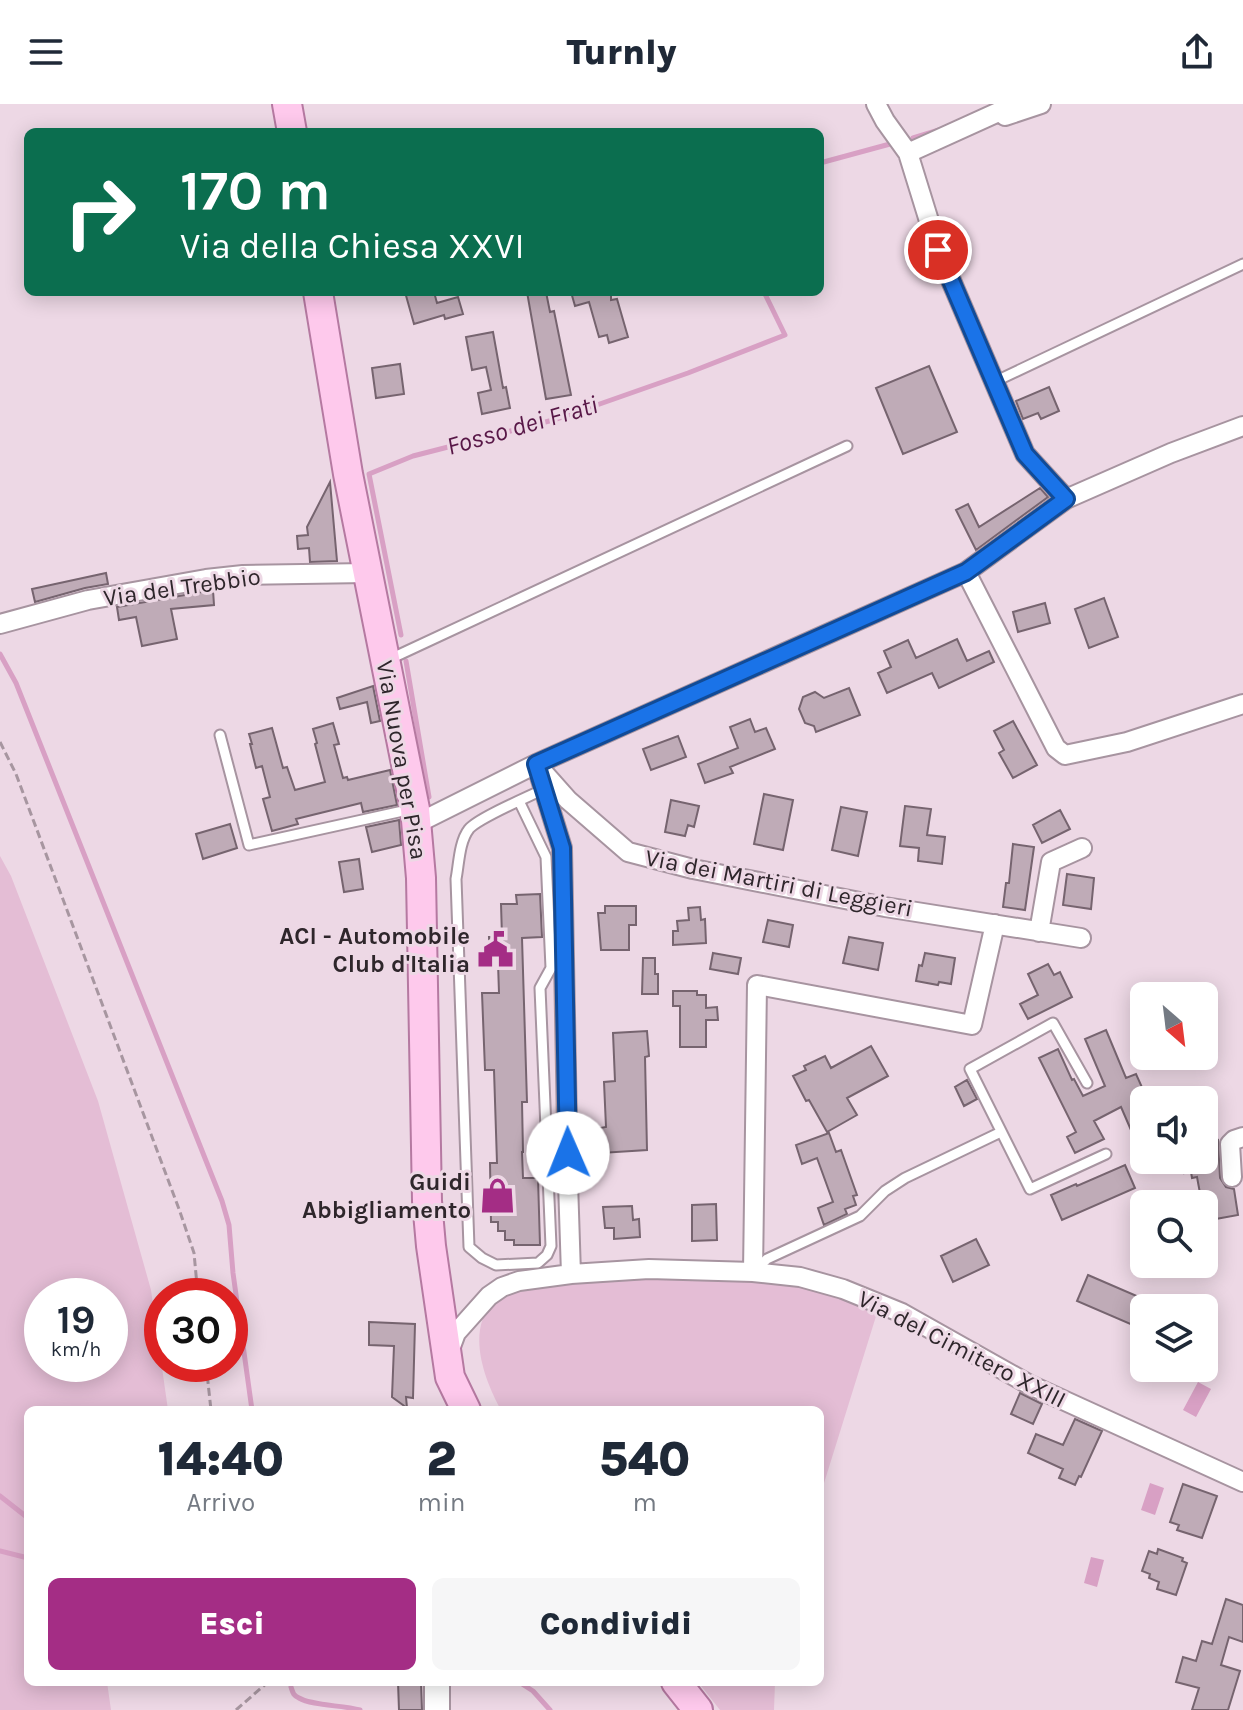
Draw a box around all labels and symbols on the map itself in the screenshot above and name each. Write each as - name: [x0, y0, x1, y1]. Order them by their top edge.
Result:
- pin: [904, 216, 972, 284]
- water label: Fosso dei Frati: [443, 389, 601, 462]
- street label: Via del Trebbio: [102, 562, 262, 612]
- street label: Via Nuova per Pisa: [371, 658, 433, 862]
- street label: Via dei Martiri di Leggieri: [643, 843, 915, 923]
- place label: ACI - Automobile Club d'Italia: [279, 922, 470, 978]
- public building icon: ACI - Automobile Club d'Italia: [477, 931, 515, 969]
- north arrow: [1130, 982, 1218, 1070]
- position arrow: [526, 1111, 610, 1195]
- place label: Guidi Abbigliamento: [302, 1168, 471, 1224]
- shop icon: Guidi Abbigliamento: [478, 1177, 516, 1215]
- speed limit sign: 30: [144, 1278, 248, 1382]
- street label: Via del Cimitero XXIII: [853, 1284, 1071, 1414]

